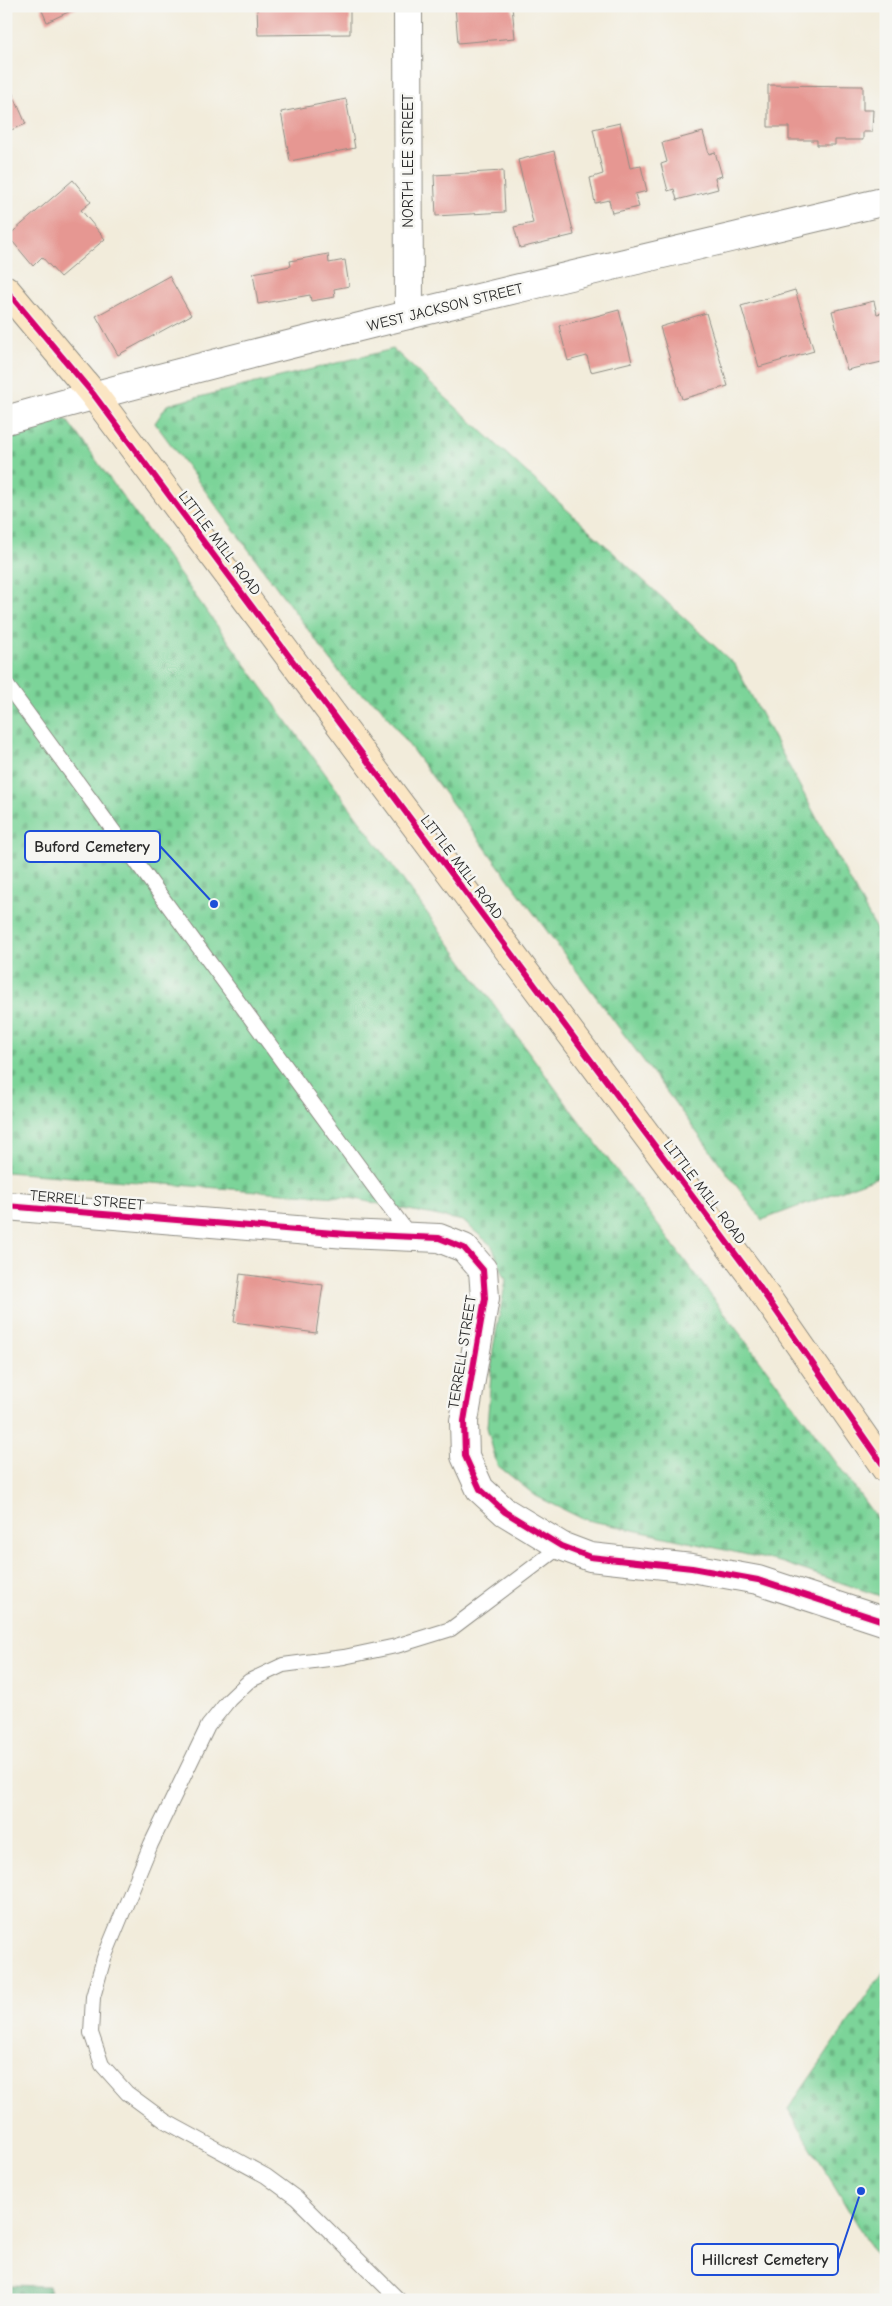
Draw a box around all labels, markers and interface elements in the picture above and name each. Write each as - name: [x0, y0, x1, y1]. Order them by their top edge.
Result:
- street label: NORTH LEE STREET: [399, 94, 417, 228]
- street label: WEST JACKSON STREET: [365, 279, 525, 335]
- street label: LITTLE MILL ROAD: [175, 487, 265, 599]
- street label: LITTLE MILL ROAD: [417, 811, 507, 923]
- callout: Buford Cemetery: [25, 831, 160, 862]
- text: Buford Cemetery: [34, 838, 151, 856]
- street label: LITTLE MILL ROAD: [660, 1136, 750, 1248]
- street label: TERRELL STREET: [29, 1186, 145, 1214]
- street label: TERRELL STREET: [444, 1294, 480, 1410]
- callout: Hillcrest Cemetery: [692, 2244, 838, 2275]
- text: Hillcrest Cemetery: [702, 2251, 829, 2269]

